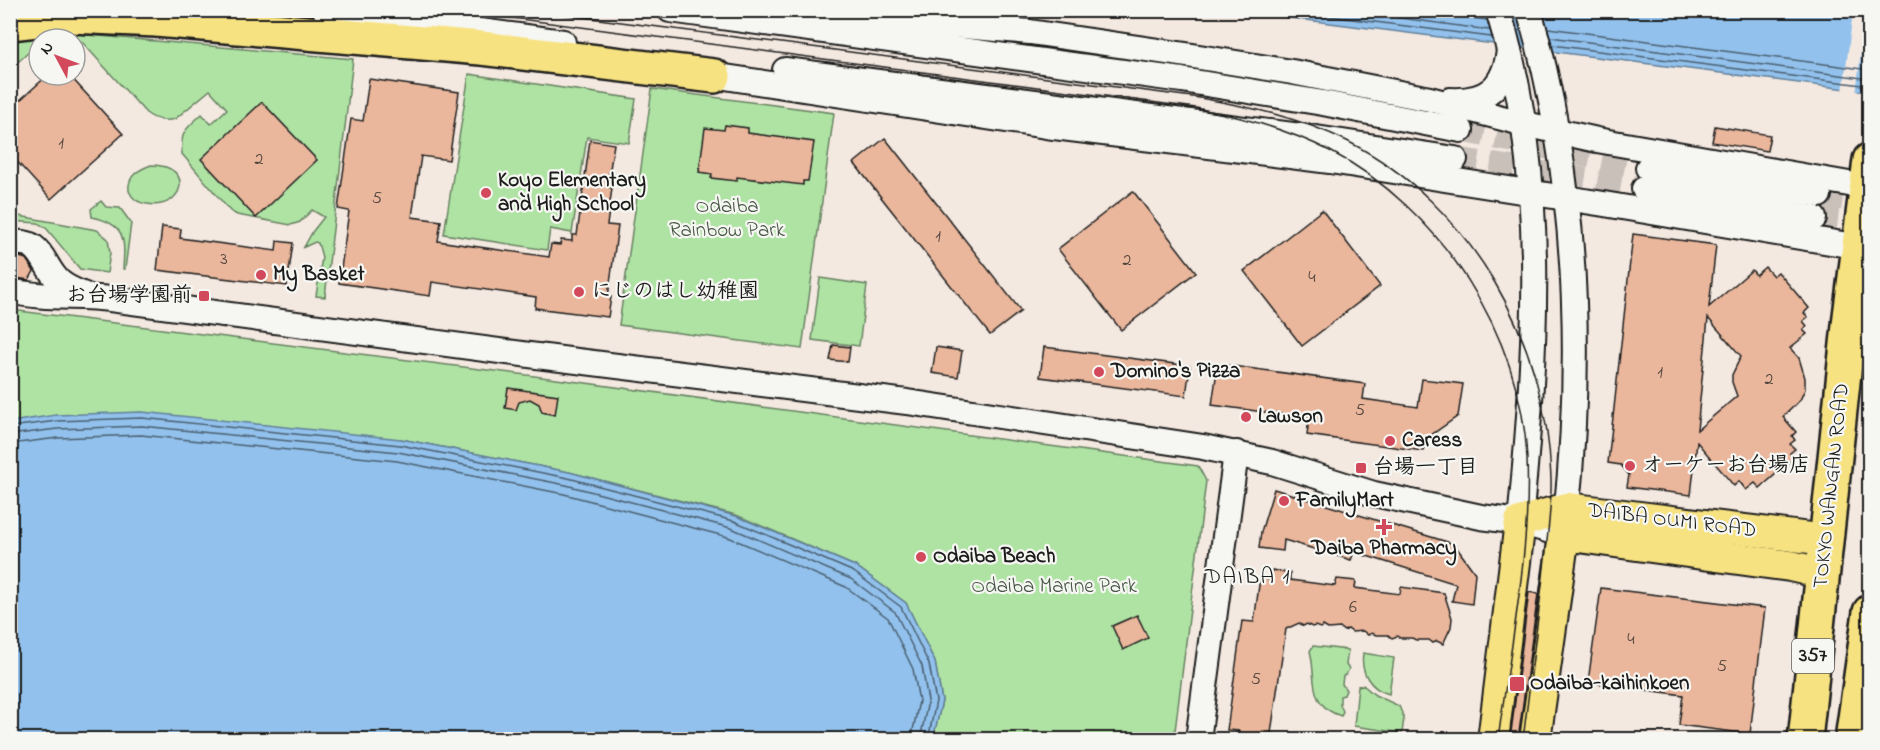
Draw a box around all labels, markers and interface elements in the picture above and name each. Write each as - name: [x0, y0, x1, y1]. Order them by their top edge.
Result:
- north arrow: [27, 27, 87, 87]
- text: N: [35, 36, 60, 60]
- house number: 1: [58, 131, 64, 157]
- house number: 2: [255, 147, 264, 173]
- place label: Koyo Elementary and High School: [498, 166, 646, 222]
- house number: 5: [372, 186, 382, 212]
- marker: Koyo Elementary and High School: [479, 186, 493, 200]
- park label: Odaiba Rainbow Park: [669, 192, 786, 246]
- house number: 1: [935, 224, 941, 250]
- house number: 3: [220, 247, 228, 273]
- house number: 2: [1123, 248, 1132, 274]
- place label: My Basket: [273, 260, 365, 292]
- house number: 4: [1308, 265, 1316, 291]
- marker: My Basket: [254, 268, 268, 282]
- place label: にじのはし幼稚園: [591, 277, 759, 307]
- place label: お台場学園前: [66, 281, 192, 311]
- marker: にじのはし幼稚園: [572, 285, 586, 299]
- marker: お台場学園前: [197, 289, 211, 303]
- place label: Domino's Pizza: [1110, 357, 1240, 387]
- house number: 1: [1657, 360, 1663, 386]
- marker: Domino's Pizza: [1092, 365, 1106, 379]
- house number: 2: [1765, 367, 1774, 393]
- street label: TOKYO WANGAN ROAD: [1806, 382, 1858, 590]
- house number: 5: [1355, 398, 1365, 424]
- place label: Lawson: [1258, 402, 1323, 432]
- marker: Lawson: [1239, 410, 1253, 424]
- place label: Caress: [1402, 426, 1462, 456]
- marker: Caress: [1383, 434, 1397, 448]
- place label: オーケーお台場店: [1642, 451, 1810, 481]
- place label: 台場一丁目: [1373, 453, 1478, 483]
- marker: オーケーお台場店: [1623, 459, 1637, 473]
- marker: 台場一丁目: [1354, 461, 1368, 475]
- place label: FamilyMart: [1295, 486, 1395, 518]
- marker: FamilyMart: [1277, 494, 1291, 508]
- street label: DAIBA OUMI ROAD: [1585, 496, 1758, 546]
- marker: Daiba Pharmacy: [1377, 520, 1391, 534]
- place label: Daiba Pharmacy: [1310, 534, 1457, 566]
- place label: Odaiba Beach: [933, 542, 1056, 572]
- marker: Odaiba Beach: [914, 550, 928, 564]
- district label: DAIBA 1: [1204, 562, 1291, 594]
- park label: Odaiba Marine Park: [971, 572, 1138, 602]
- house number: 6: [1349, 595, 1357, 621]
- house number: 4: [1627, 627, 1635, 653]
- road number: 357: [1792, 639, 1834, 673]
- house number: 5: [1717, 654, 1727, 680]
- house number: 5: [1251, 667, 1261, 693]
- place label: Odaiba-kaihinkoen: [1530, 669, 1689, 699]
- marker: Odaiba-kaihinkoen: [1508, 675, 1526, 693]

